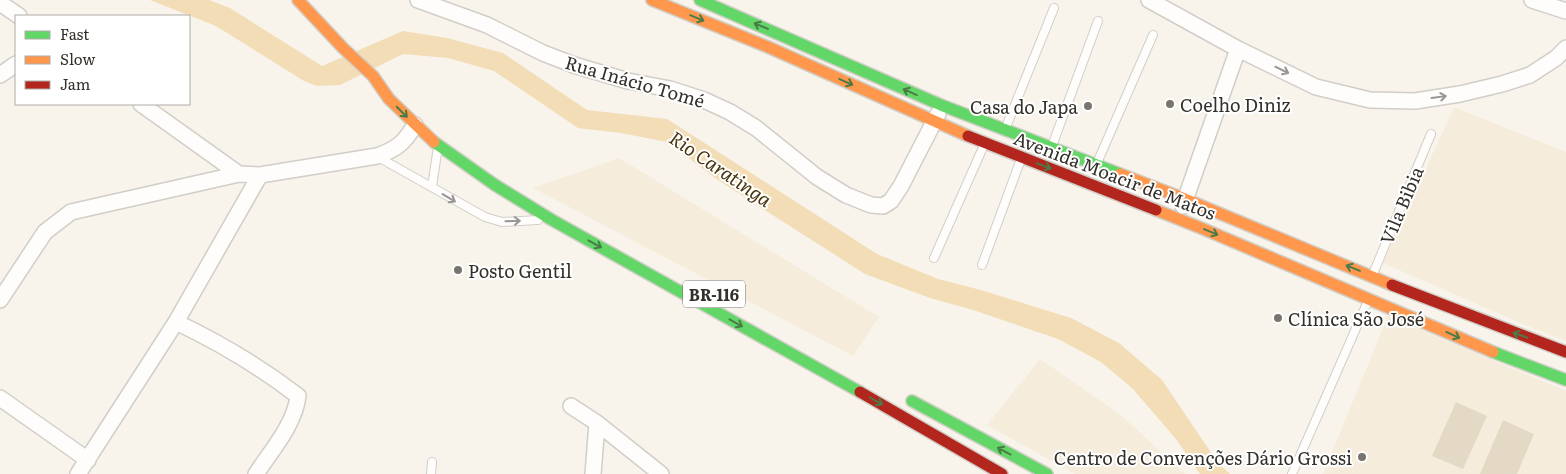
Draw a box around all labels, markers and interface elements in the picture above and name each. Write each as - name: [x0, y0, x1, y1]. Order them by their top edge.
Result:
- one-way arrow: [689, 14, 704, 23]
- legend: [15, 15, 190, 105]
- one-way arrow: [754, 20, 769, 30]
- text: Fast: [60, 22, 89, 45]
- text: Slow: [60, 47, 95, 70]
- street label: Rua Inácio Tomé: [562, 48, 708, 114]
- one-way arrow: [1274, 66, 1289, 76]
- text: Jam: [60, 72, 91, 95]
- one-way arrow: [838, 78, 853, 88]
- one-way arrow: [903, 86, 918, 96]
- place label: Coelho Diniz: [1180, 91, 1291, 118]
- one-way arrow: [1430, 92, 1446, 102]
- place label: Casa do Japa: [970, 93, 1078, 120]
- marker: Coelho Diniz: [1164, 98, 1176, 110]
- marker: Casa do Japa: [1082, 100, 1094, 112]
- one-way arrow: [396, 106, 408, 118]
- water label: Rio Caratinga: [664, 123, 778, 213]
- street label: Avenida Moacir de Matos: [1010, 124, 1220, 226]
- street label: Vila Bibia: [1372, 161, 1430, 248]
- one-way arrow: [1036, 162, 1051, 171]
- one-way arrow: [442, 193, 456, 203]
- one-way arrow: [505, 217, 521, 226]
- one-way arrow: [1203, 228, 1219, 237]
- one-way arrow: [587, 239, 601, 249]
- place label: Posto Gentil: [468, 257, 572, 284]
- one-way arrow: [1346, 263, 1361, 272]
- marker: Posto Gentil: [452, 264, 464, 276]
- road number: BR-116: [683, 280, 745, 308]
- place label: Clínica São José: [1288, 305, 1424, 332]
- marker: Clínica São José: [1272, 312, 1284, 324]
- one-way arrow: [729, 318, 744, 328]
- one-way arrow: [1513, 330, 1528, 339]
- one-way arrow: [1445, 331, 1460, 341]
- one-way arrow: [868, 396, 883, 406]
- place label: Centro de Convenções Dário Grossi: [1054, 444, 1352, 471]
- one-way arrow: [997, 446, 1012, 456]
- marker: Centro de Convenções Dário Grossi: [1356, 451, 1368, 463]

